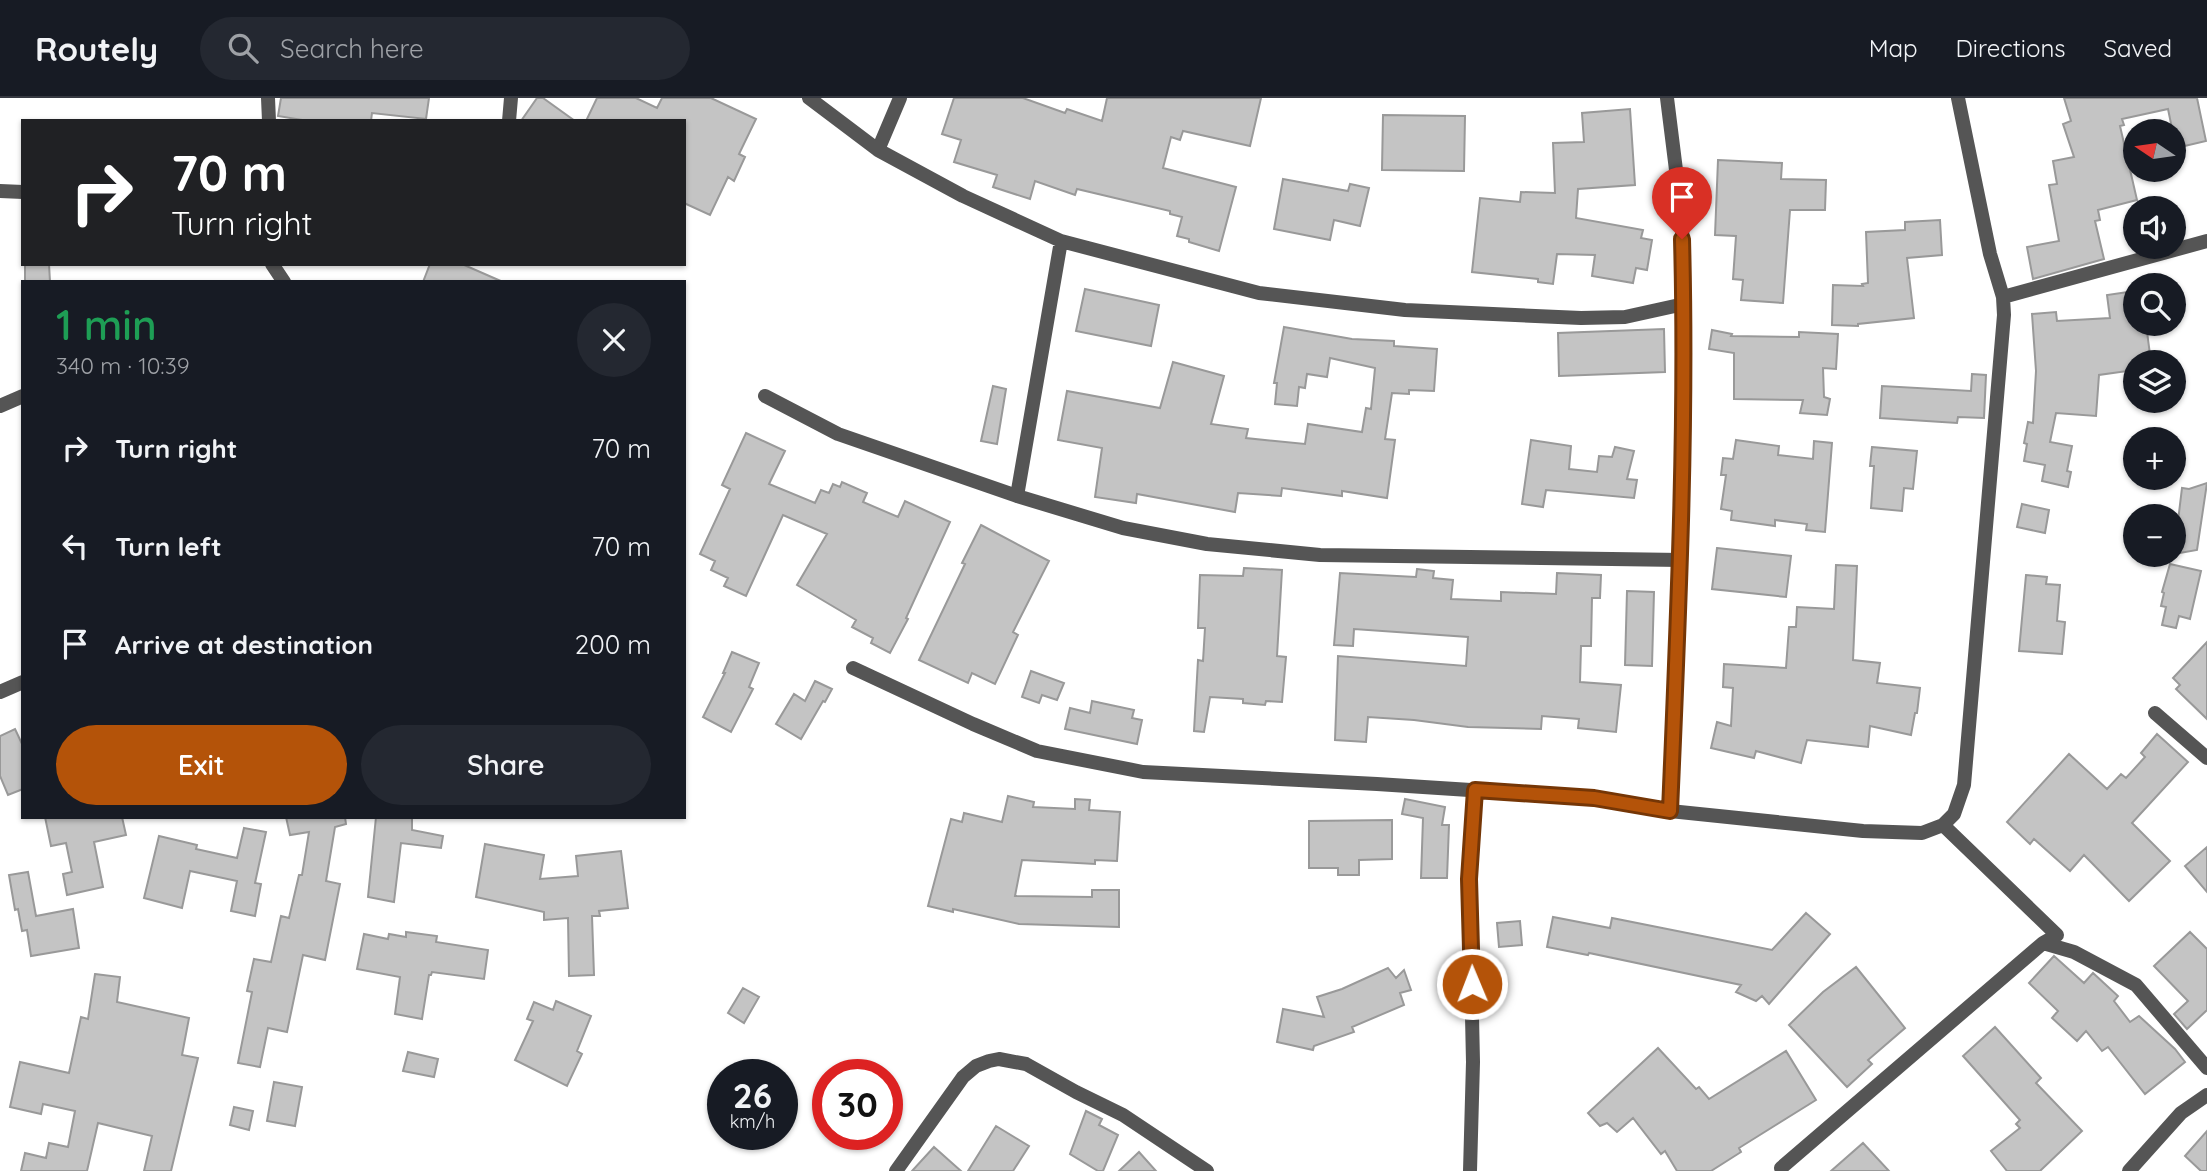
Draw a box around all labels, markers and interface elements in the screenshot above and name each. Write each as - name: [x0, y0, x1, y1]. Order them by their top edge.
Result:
- search box: [200, 17, 690, 80]
- text: Routely: [35, 28, 158, 69]
- icon: search: [224, 29, 262, 67]
- text: Search here: [280, 32, 424, 65]
- text: Map: [1869, 33, 1918, 63]
- text: Directions: [1956, 33, 2066, 63]
- text: Saved: [2104, 33, 2172, 63]
- north arrow: [2123, 119, 2186, 182]
- map controls: [2123, 119, 2186, 567]
- text: 70 m: [171, 142, 287, 203]
- icon: right: [56, 147, 147, 238]
- pin: [1652, 167, 1712, 239]
- icon: arrive: [1663, 178, 1701, 216]
- button: sound: [2123, 196, 2186, 259]
- text: Turn right: [171, 203, 312, 243]
- button: search: [2123, 273, 2186, 336]
- text: 1 min: [56, 298, 157, 351]
- button: close: [577, 303, 651, 377]
- button: layers: [2123, 350, 2186, 413]
- text: 340 m · 10:39: [56, 351, 190, 380]
- button: +: [2123, 427, 2186, 490]
- icon: right: [56, 429, 94, 467]
- text: Turn right: [115, 432, 237, 465]
- text: 70 m: [591, 432, 651, 465]
- button: −: [2123, 504, 2186, 567]
- icon: left: [56, 527, 94, 565]
- text: Turn left: [115, 530, 222, 563]
- text: 70 m: [591, 530, 651, 563]
- icon: arrive: [56, 625, 94, 663]
- text: Arrive at destination: [115, 628, 373, 661]
- text: 200 m: [575, 628, 651, 661]
- button: Exit: [56, 725, 347, 805]
- button: Share: [361, 725, 651, 805]
- position arrow: [1435, 947, 1509, 1021]
- speed limit sign: 30: [812, 1059, 903, 1150]
- text: 26: [733, 1073, 772, 1117]
- text: km/h: [730, 1110, 775, 1133]

